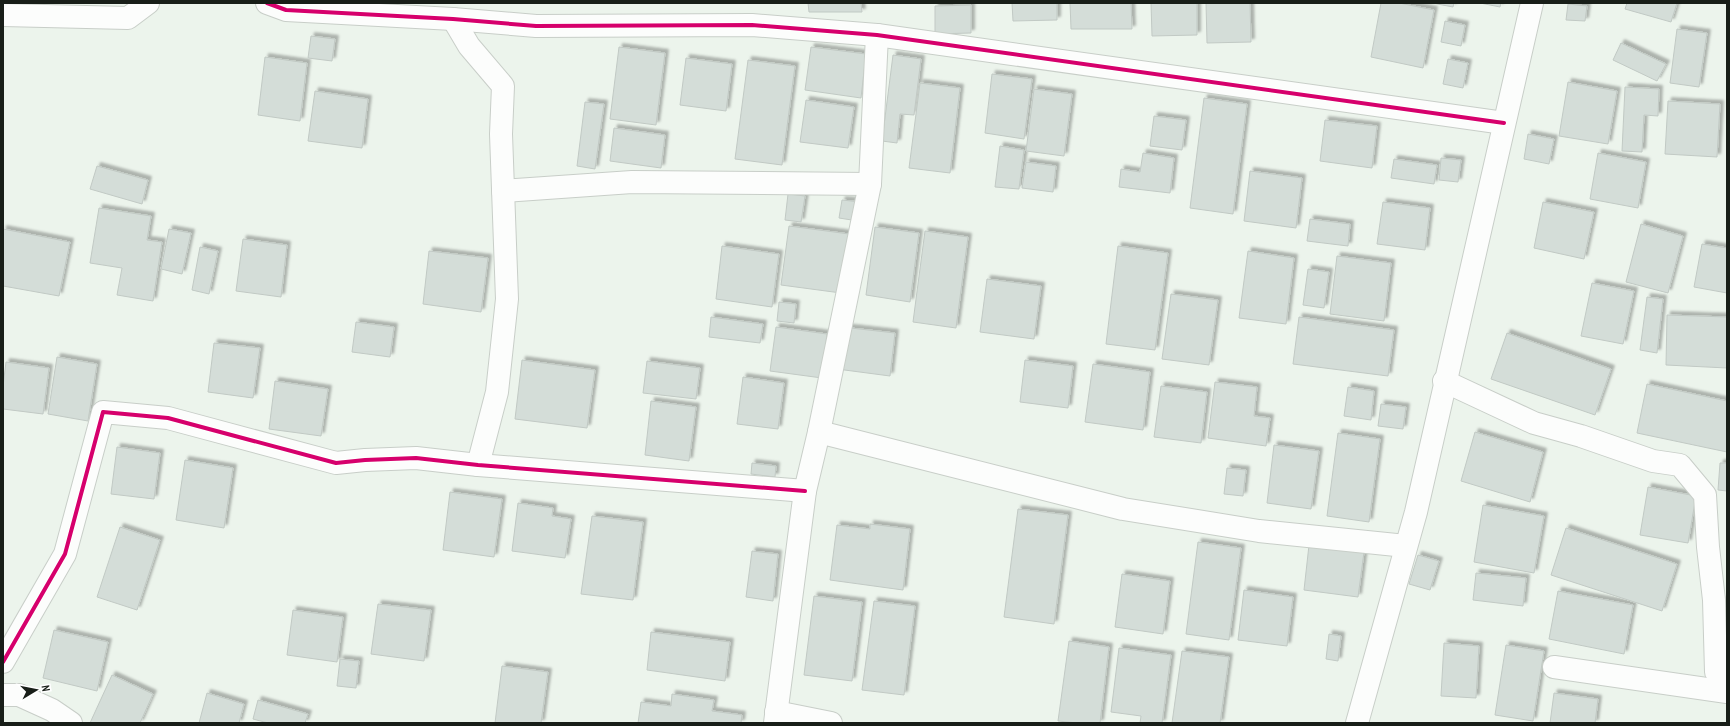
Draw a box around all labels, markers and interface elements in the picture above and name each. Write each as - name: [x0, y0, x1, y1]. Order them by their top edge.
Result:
- north arrow: [16, 670, 56, 710]
- text: N: [38, 684, 53, 692]

